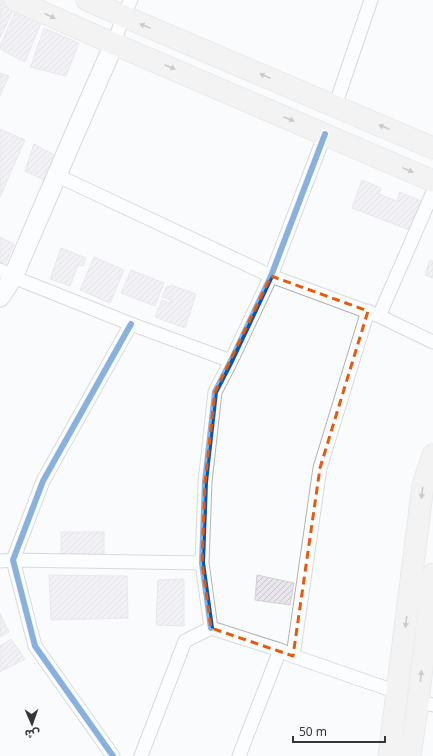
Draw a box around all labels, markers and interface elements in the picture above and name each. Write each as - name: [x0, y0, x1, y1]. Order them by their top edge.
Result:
- one-way arrow: [45, 13, 56, 19]
- one-way arrow: [139, 23, 150, 29]
- one-way arrow: [164, 65, 176, 71]
- one-way arrow: [258, 73, 270, 79]
- one-way arrow: [283, 116, 295, 122]
- one-way arrow: [379, 124, 390, 130]
- one-way arrow: [403, 168, 415, 174]
- one-way arrow: [419, 487, 425, 499]
- one-way arrow: [403, 616, 409, 628]
- one-way arrow: [418, 670, 424, 682]
- north arrow: [12, 704, 52, 744]
- scale bar: [293, 718, 385, 744]
- text: 50 m: [299, 720, 327, 745]
- text: ش: [24, 722, 40, 745]

